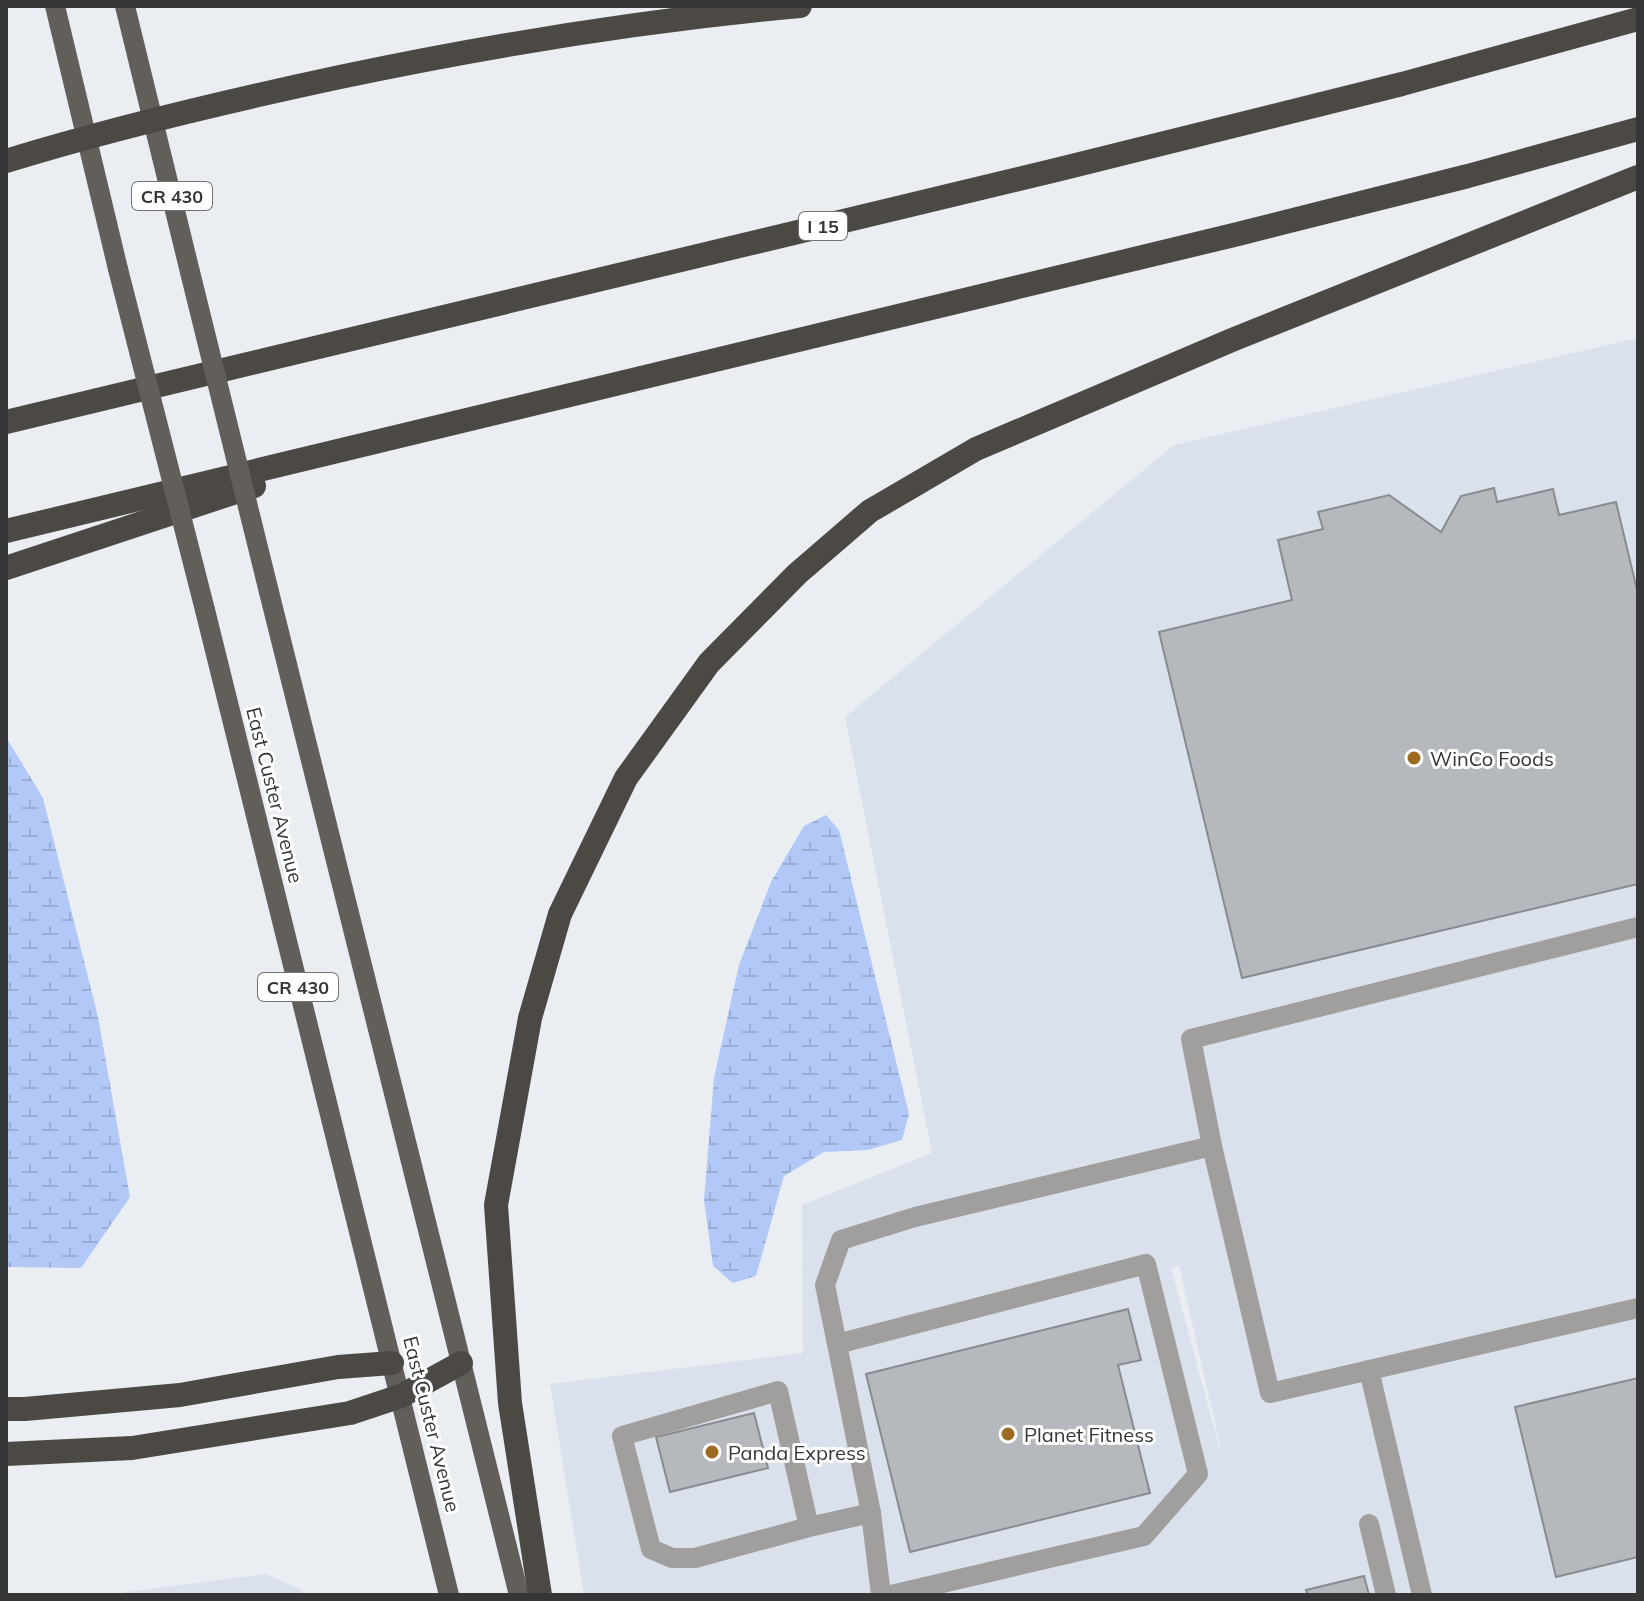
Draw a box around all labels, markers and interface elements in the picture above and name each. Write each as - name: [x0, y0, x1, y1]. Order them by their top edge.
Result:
- road number: CR 430: [132, 182, 212, 210]
- road number: I 15: [799, 212, 847, 240]
- street label: East Custer Avenue: [241, 704, 309, 886]
- place label: WinCo Foods: [1430, 746, 1554, 771]
- marker: WinCo Foods: [1405, 749, 1423, 767]
- road number: CR 430: [258, 973, 338, 1001]
- street label: East Custer Avenue: [398, 1333, 466, 1515]
- place label: Planet Fitness: [1024, 1422, 1154, 1447]
- marker: Planet Fitness: [999, 1425, 1017, 1443]
- place label: Panda Express: [728, 1440, 866, 1465]
- marker: Panda Express: [703, 1443, 721, 1461]

